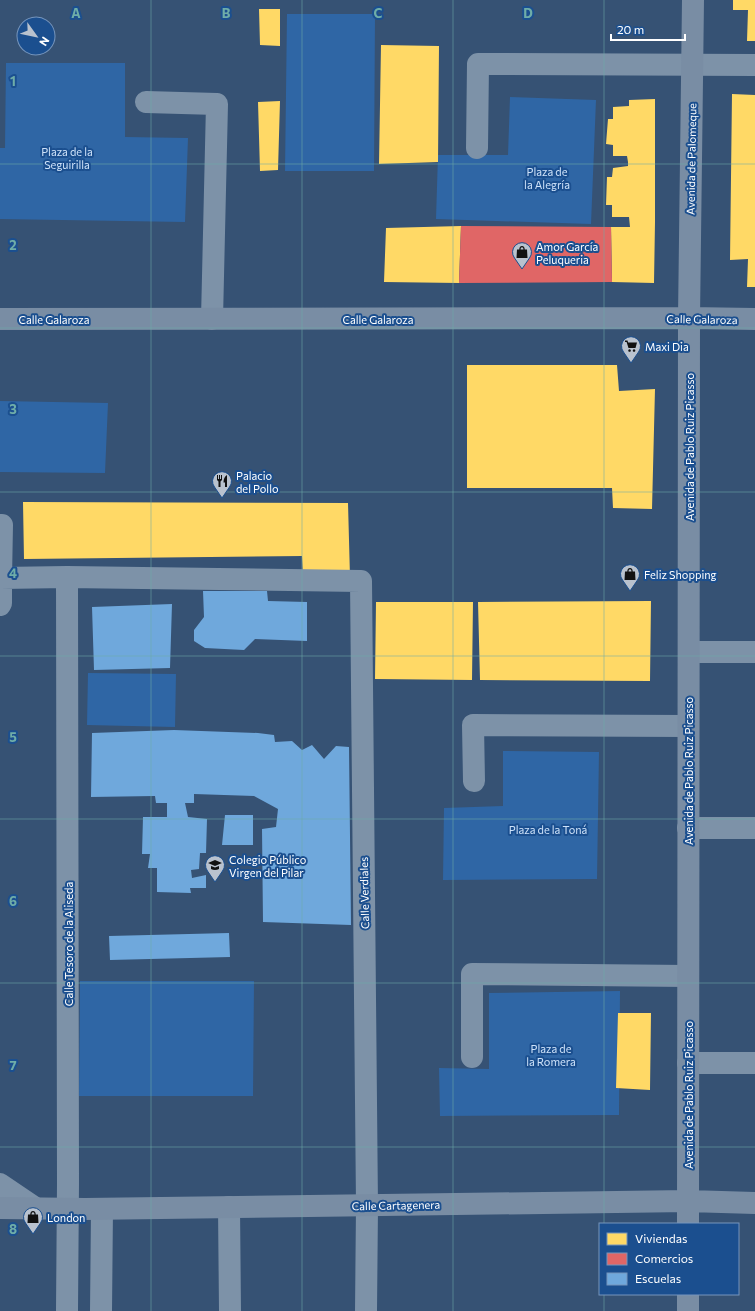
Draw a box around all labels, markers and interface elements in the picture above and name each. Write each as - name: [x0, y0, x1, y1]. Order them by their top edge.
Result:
- text: A: [71, 5, 81, 21]
- text: B: [222, 5, 231, 21]
- text: C: [374, 5, 383, 21]
- text: D: [523, 5, 533, 21]
- north arrow: [16, 16, 56, 56]
- scale bar: [611, 16, 685, 42]
- text: 20 m: [617, 22, 644, 36]
- text: N: [37, 35, 53, 49]
- text: 1: [10, 73, 16, 89]
- street label: Avenida de Palomeque: [684, 103, 698, 215]
- park label: Plaza de la Seguirilla: [41, 145, 93, 171]
- park label: Plaza de la Alegría: [524, 165, 570, 191]
- text: 2: [9, 237, 17, 253]
- place label: Amor García Peluqueria: [536, 240, 598, 266]
- shop icon: Amor García Peluqueria: [511, 241, 533, 269]
- street label: Calle Galaroza: [666, 312, 738, 326]
- street label: Calle Galaroza: [18, 313, 90, 326]
- street label: Calle Galaroza: [342, 313, 414, 326]
- supermarket icon: Maxi Dia: [620, 335, 642, 363]
- place label: Maxi Dia: [645, 340, 689, 353]
- street label: Avenida de Pablo Ruiz Picasso: [683, 373, 696, 521]
- text: 3: [9, 401, 17, 417]
- place label: Palacio del Pollo: [236, 469, 279, 495]
- restaurant icon: Palacio del Pollo: [211, 470, 233, 498]
- shop icon: Feliz Shopping: [619, 563, 641, 591]
- text: 4: [9, 565, 17, 581]
- place label: Feliz Shopping: [644, 568, 717, 581]
- street label: Avenida de Pablo Ruiz Picasso: [682, 697, 695, 845]
- text: 5: [9, 729, 17, 745]
- park label: Plaza de la Toná: [509, 823, 587, 836]
- place label: Colegio Público Virgen del Pilar: [229, 853, 307, 879]
- school or university icon: Colegio Público Virgen del Pilar: [204, 854, 226, 882]
- street label: Calle Verdiales: [357, 857, 371, 929]
- street label: Calle Tesoro de la Aliseda: [62, 882, 75, 1006]
- text: 6: [9, 893, 17, 909]
- street label: Avenida de Pablo Ruiz Picasso: [682, 1021, 695, 1169]
- park label: Plaza de la Romera: [526, 1042, 576, 1068]
- text: 7: [9, 1057, 17, 1073]
- street label: Calle Cartagenera: [352, 1198, 440, 1212]
- shop icon: London: [22, 1206, 44, 1234]
- place label: London: [47, 1211, 85, 1224]
- text: 8: [9, 1221, 17, 1237]
- legend: [599, 1223, 739, 1295]
- text: Viviendas: [635, 1231, 687, 1245]
- text: Comercios: [635, 1251, 693, 1265]
- text: Escuelas: [635, 1271, 681, 1285]

